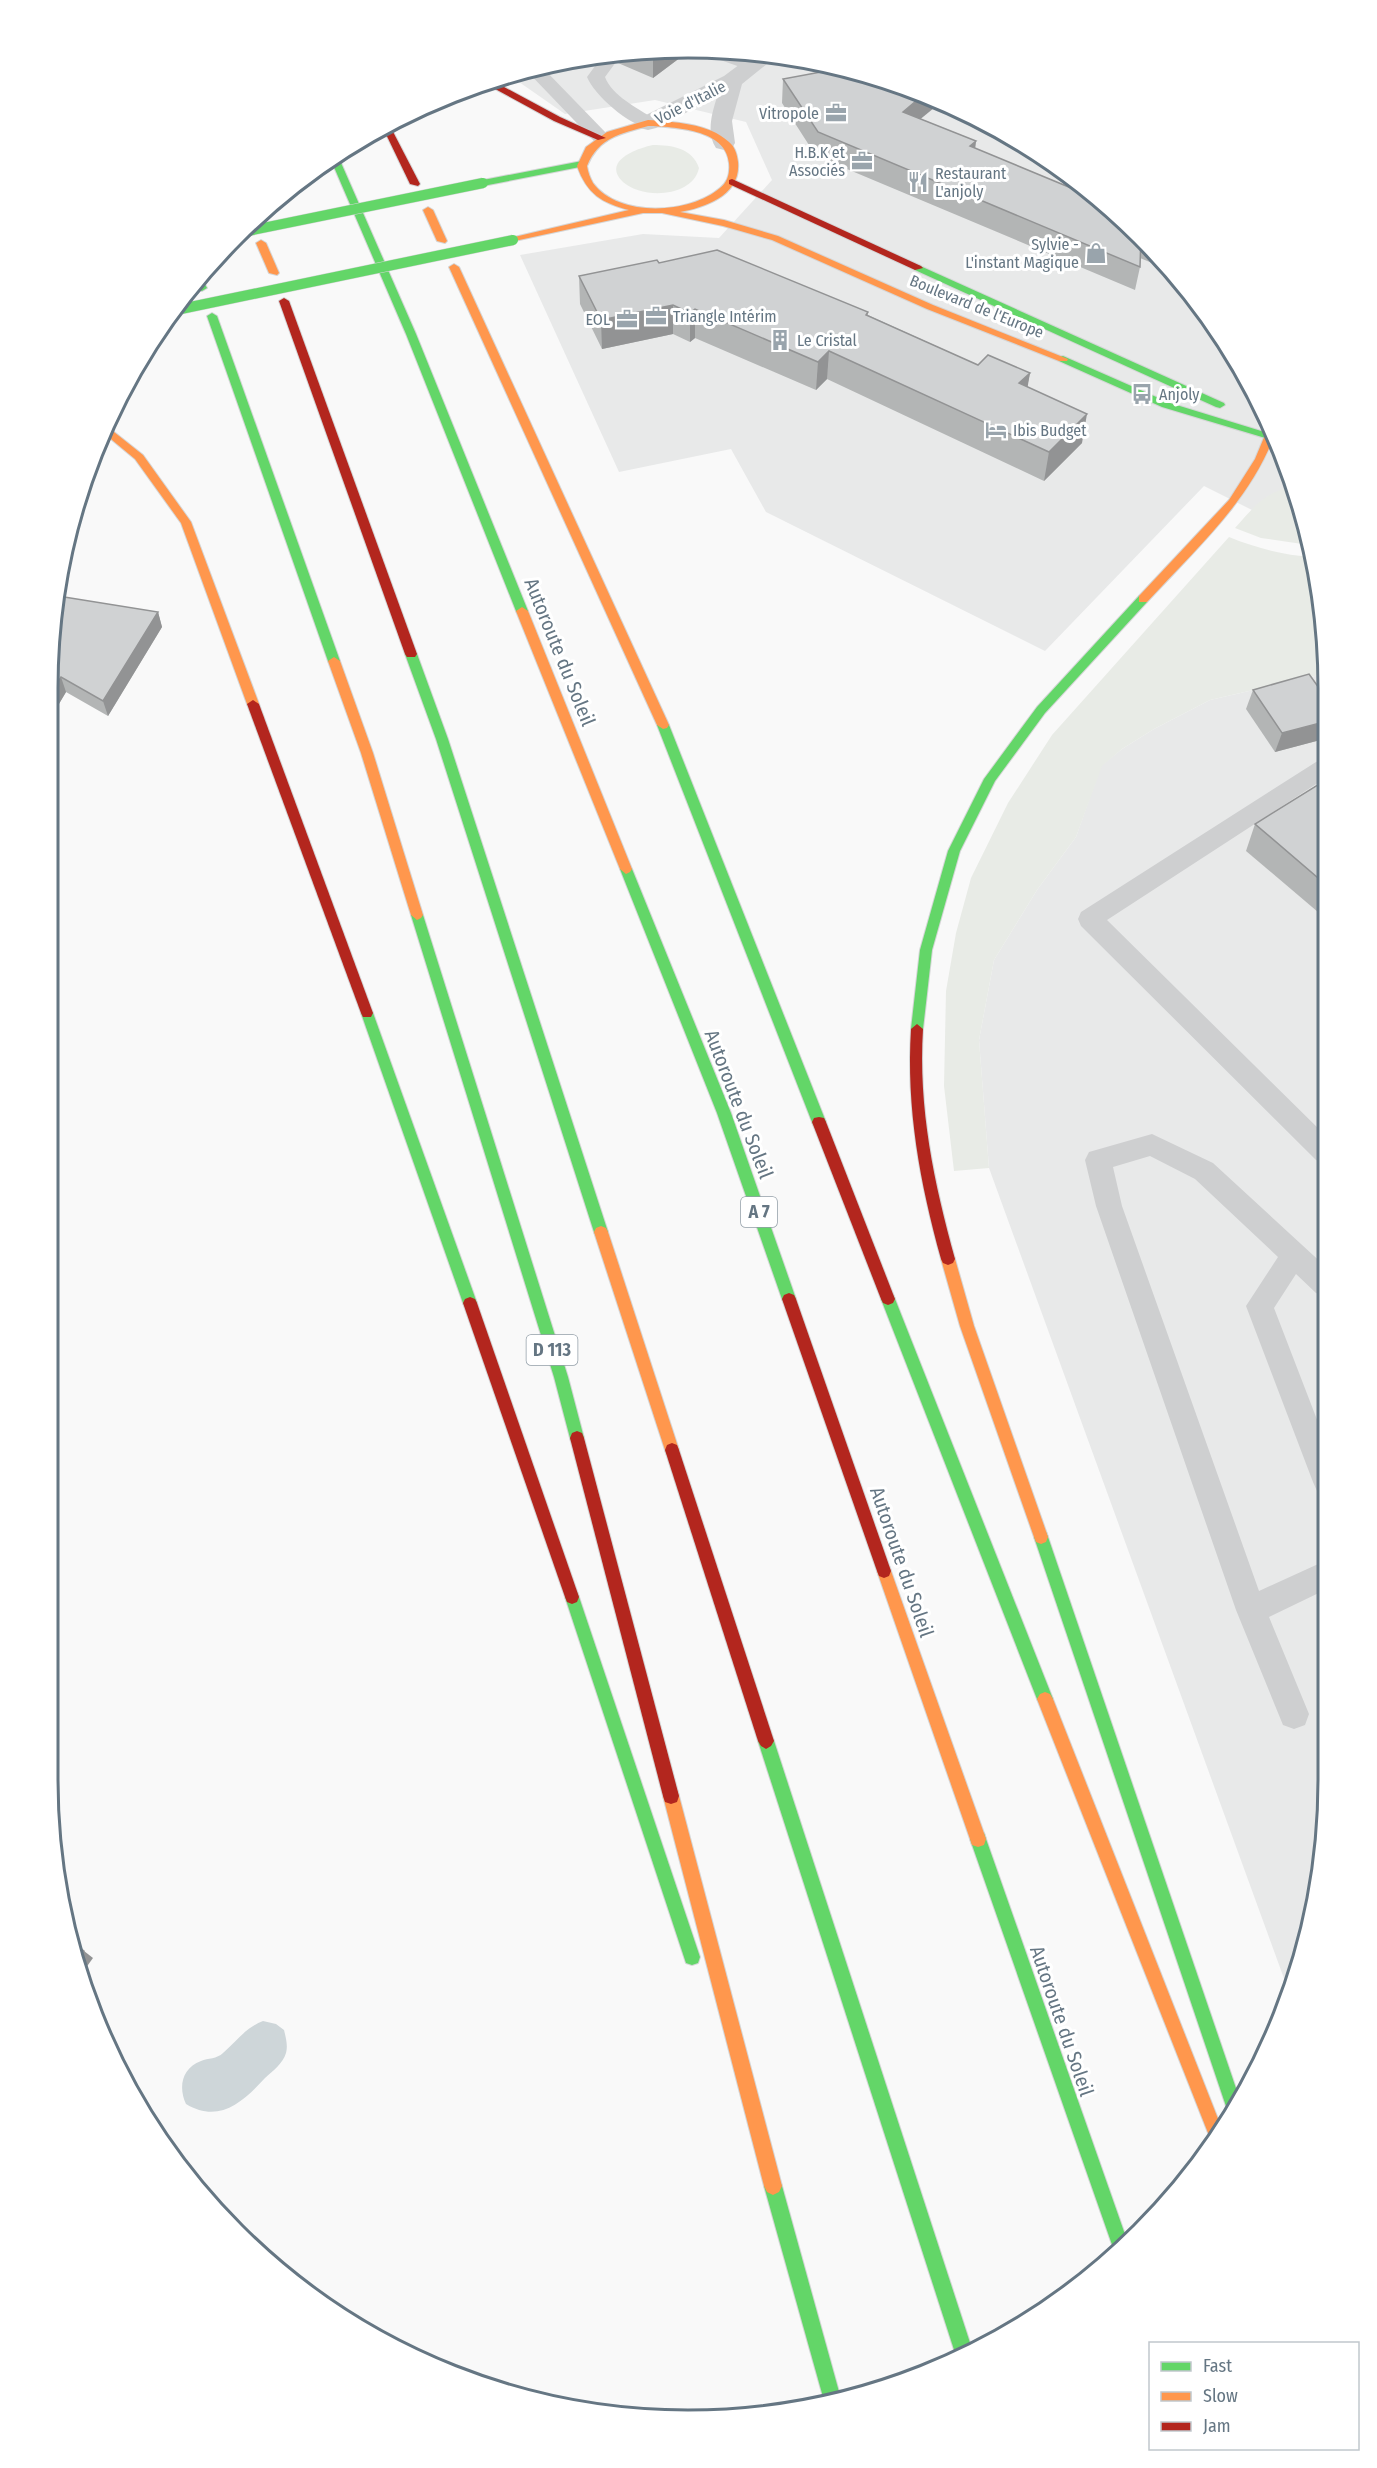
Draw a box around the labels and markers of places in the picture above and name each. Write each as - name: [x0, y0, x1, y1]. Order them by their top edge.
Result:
- office icon: Vitropole: [824, 101, 848, 125]
- place label: Vitropole: [759, 104, 819, 123]
- place label: H.B.K et Associés: [789, 143, 846, 180]
- office icon: H.B.K et Associés: [850, 149, 874, 173]
- place label: Restaurant L'anjoly: [935, 164, 1007, 201]
- restaurant icon: Restaurant L'anjoly: [906, 170, 930, 194]
- place label: Sylvie - L'instant Magique: [965, 235, 1079, 272]
- shop icon: Sylvie - L'instant Magique: [1084, 241, 1108, 265]
- office icon: Triangle Intérim: [644, 304, 668, 328]
- office icon: EOL: [615, 307, 639, 331]
- place label: Triangle Intérim: [673, 307, 777, 326]
- place label: EOL: [586, 310, 610, 329]
- building icon: Le Cristal: [768, 328, 792, 352]
- place label: Le Cristal: [797, 331, 857, 350]
- bus stop icon: Anjoly: [1130, 382, 1154, 406]
- place label: Anjoly: [1159, 385, 1200, 404]
- hotel icon: Ibis Budget: [984, 418, 1008, 442]
- place label: Ibis Budget: [1013, 421, 1087, 440]

